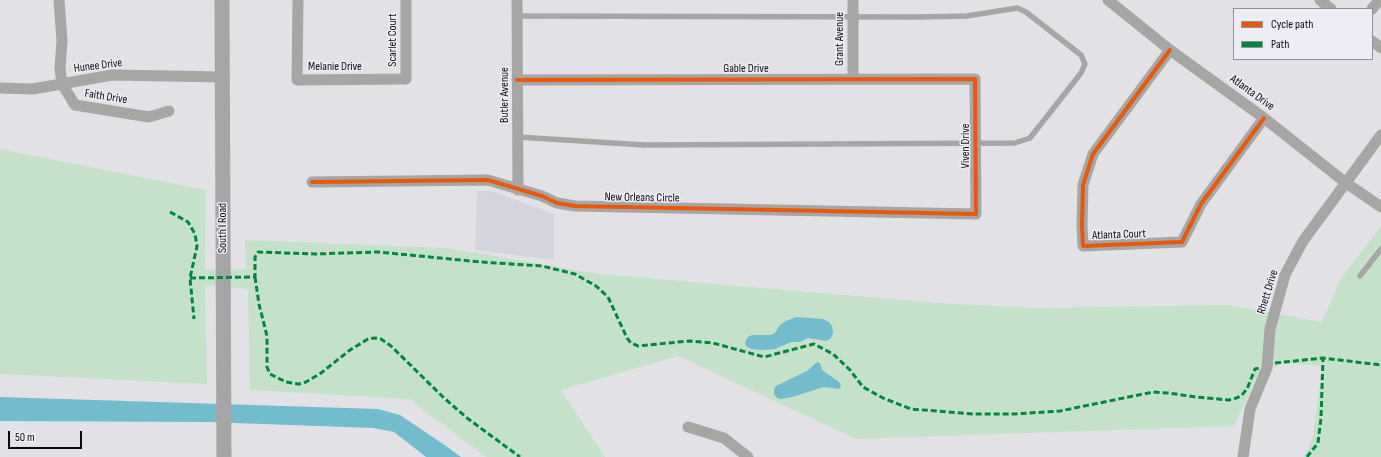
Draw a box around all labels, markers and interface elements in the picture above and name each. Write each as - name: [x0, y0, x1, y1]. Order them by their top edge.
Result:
- legend: [1233, 8, 1373, 60]
- street label: Grant Avenue: [833, 12, 847, 66]
- street label: Scarlet Court: [386, 13, 400, 67]
- text: Cycle path: [1271, 17, 1313, 32]
- text: Path: [1271, 37, 1289, 52]
- street label: Hunee Drive: [73, 56, 123, 76]
- street label: Melanie Drive: [308, 60, 362, 74]
- street label: Gable Drive: [723, 62, 769, 76]
- street label: Butler Avenue: [498, 67, 512, 123]
- street label: Atlanta Drive: [1227, 72, 1277, 114]
- street label: Faith Drive: [84, 87, 128, 107]
- street label: Viven Drive: [959, 124, 973, 168]
- street label: New Orleans Circle: [604, 190, 680, 206]
- street label: South I Road: [216, 203, 230, 253]
- street label: Atlanta Court: [1092, 227, 1146, 243]
- street label: Rhett Drive: [1254, 268, 1282, 316]
- scale bar: [10, 423, 84, 449]
- text: 50 m: [15, 430, 35, 445]

